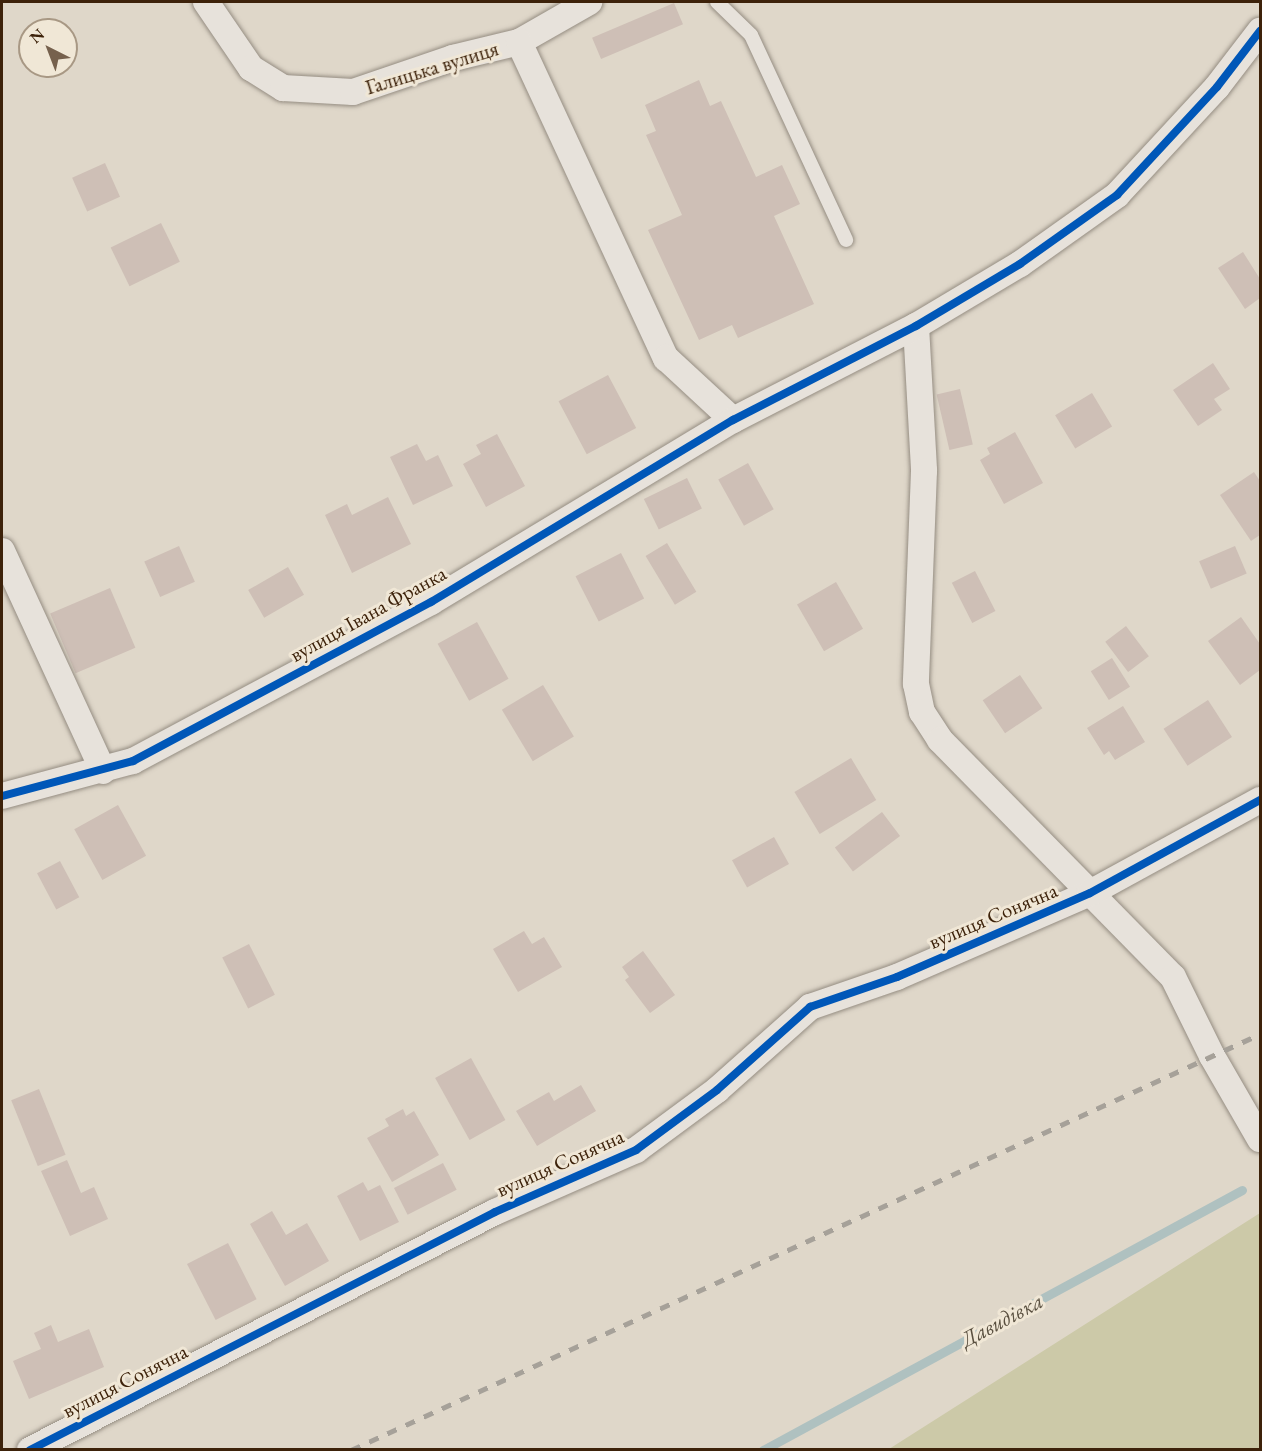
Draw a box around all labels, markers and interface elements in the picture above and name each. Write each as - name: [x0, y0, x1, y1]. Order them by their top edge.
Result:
- north arrow: [18, 18, 78, 78]
- text: N: [25, 24, 49, 48]
- street label: Галицька вулиця: [362, 36, 502, 100]
- street label: вулиця Івана Франка: [285, 561, 451, 667]
- street label: вулиця Сонячна: [925, 878, 1061, 954]
- street label: вулиця Сонячна: [492, 1124, 628, 1202]
- water label: Давидівка: [956, 1287, 1048, 1353]
- street label: вулиця Сонячна: [58, 1339, 192, 1423]

